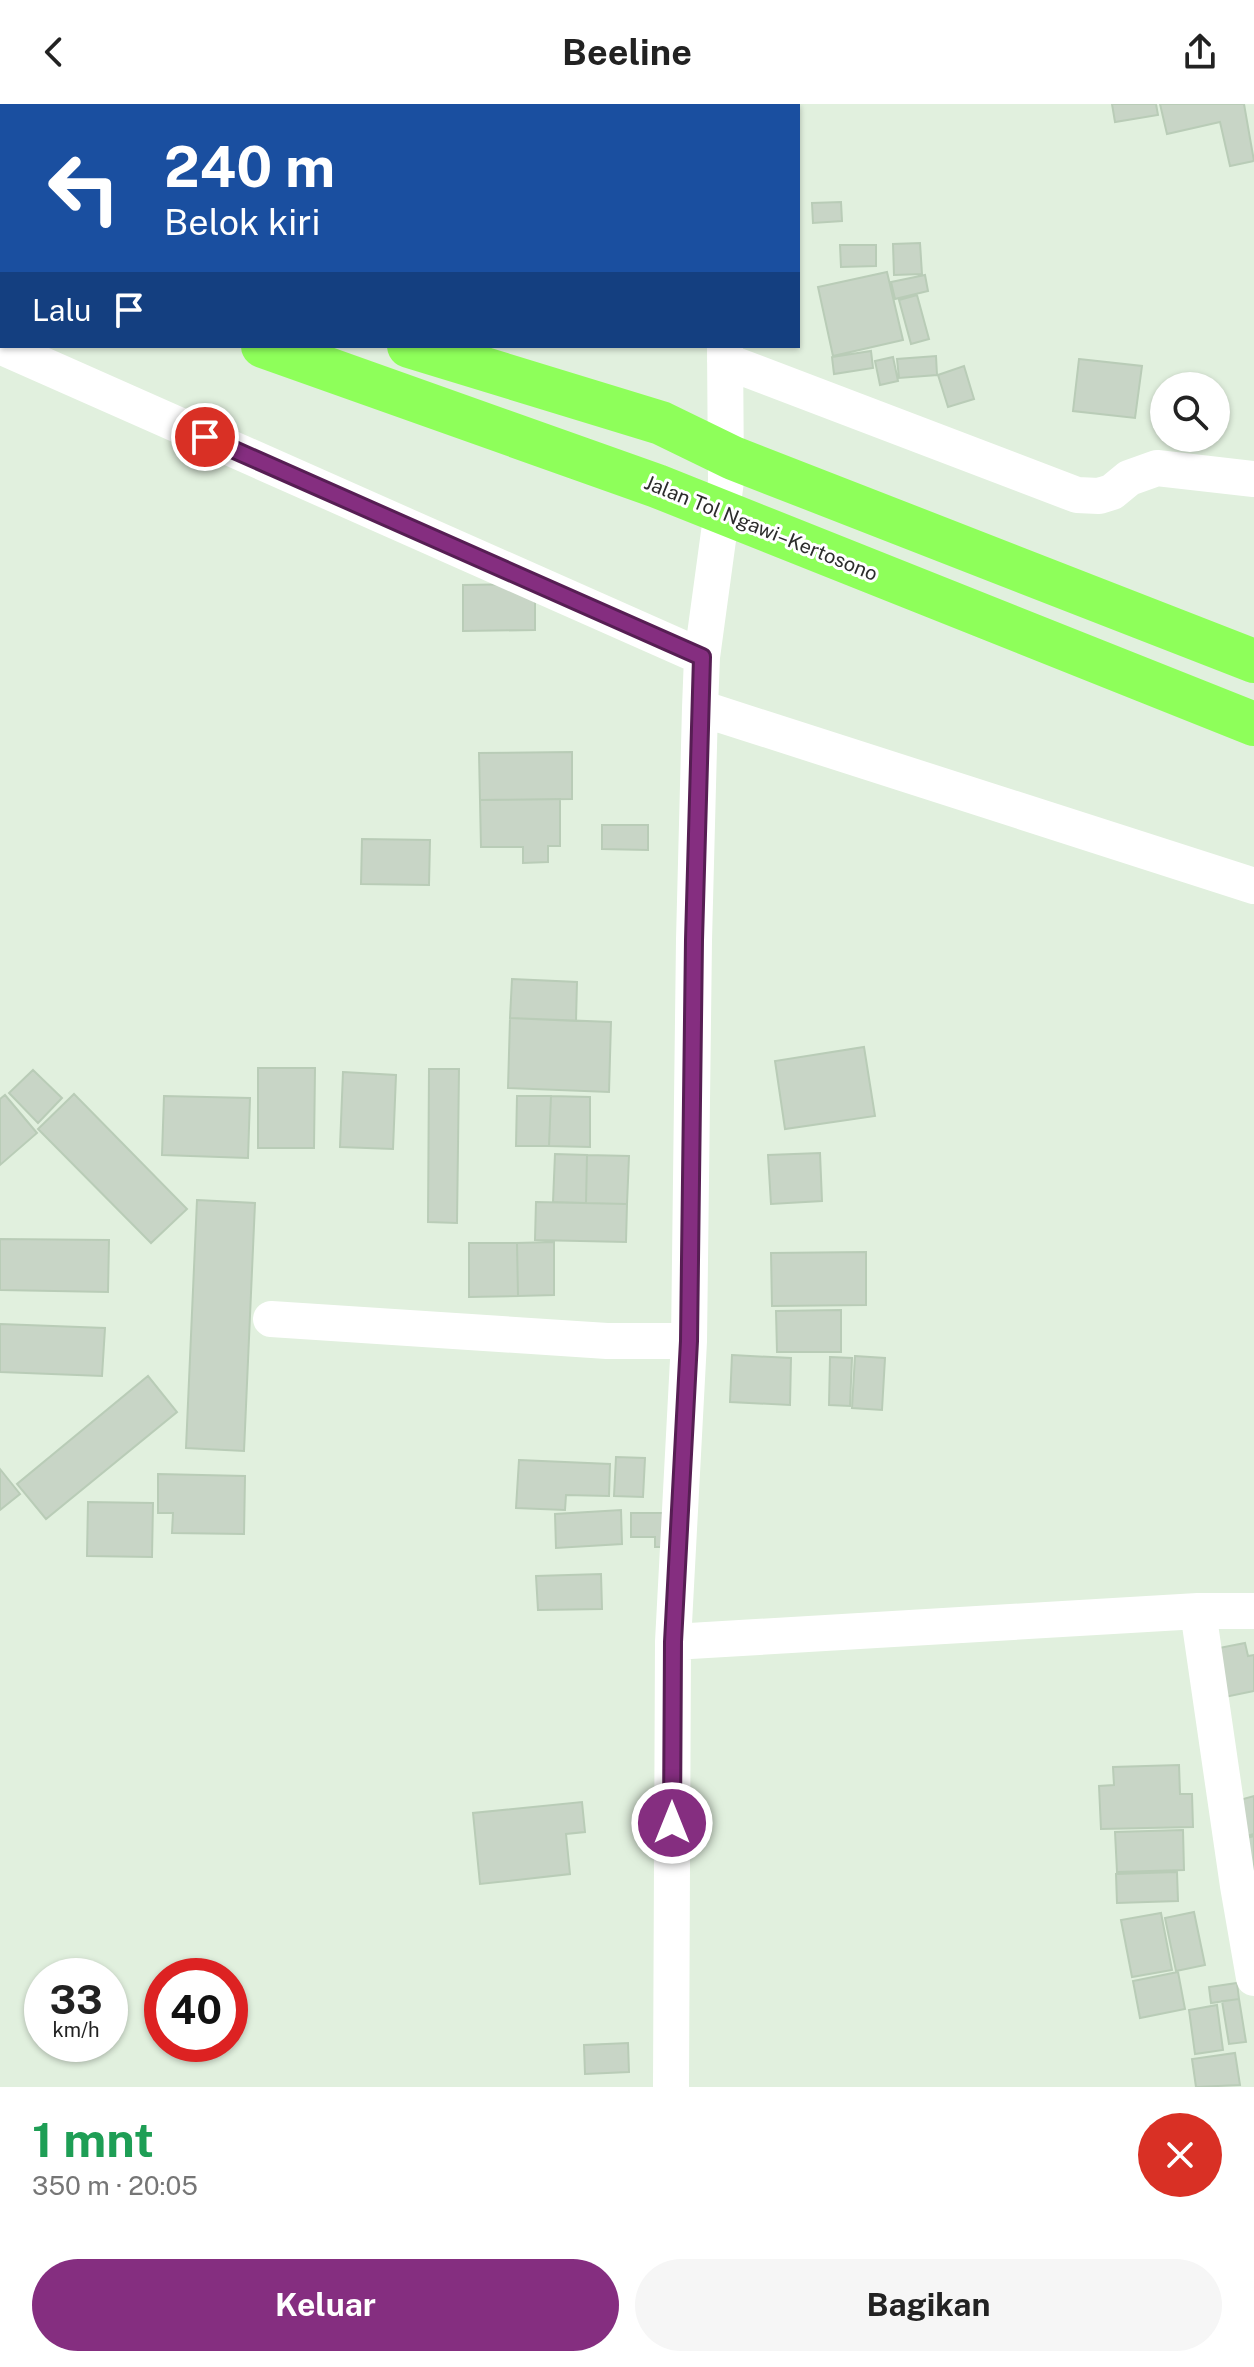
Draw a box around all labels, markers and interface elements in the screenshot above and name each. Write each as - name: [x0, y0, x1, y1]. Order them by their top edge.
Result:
- icon: back: [32, 30, 76, 74]
- icon: share: [1178, 30, 1222, 74]
- text: Beeline: [562, 31, 692, 73]
- text: 240 m: [164, 134, 335, 200]
- icon: left: [32, 136, 136, 240]
- text: Belok kiri: [164, 201, 320, 243]
- icon: arrive: [107, 288, 151, 332]
- text: Lalu: [32, 292, 91, 328]
- map controls: [1150, 372, 1230, 452]
- button: search: [1150, 372, 1230, 452]
- pin: [171, 403, 239, 471]
- icon: arrive: [183, 415, 227, 459]
- street label: Jalan Tol Ngawi–Kertosono: [641, 470, 881, 586]
- position arrow: [630, 1781, 714, 1865]
- speed limit sign: 40: [144, 1958, 248, 2062]
- text: 33: [49, 1976, 103, 2023]
- text: km/h: [52, 2018, 100, 2042]
- text: 1 mnt: [32, 2111, 154, 2168]
- button: close: [1138, 2113, 1222, 2197]
- text: 350 m · 20:05: [32, 2170, 198, 2201]
- button: Keluar: [32, 2259, 619, 2351]
- button: Bagikan: [635, 2259, 1222, 2351]

